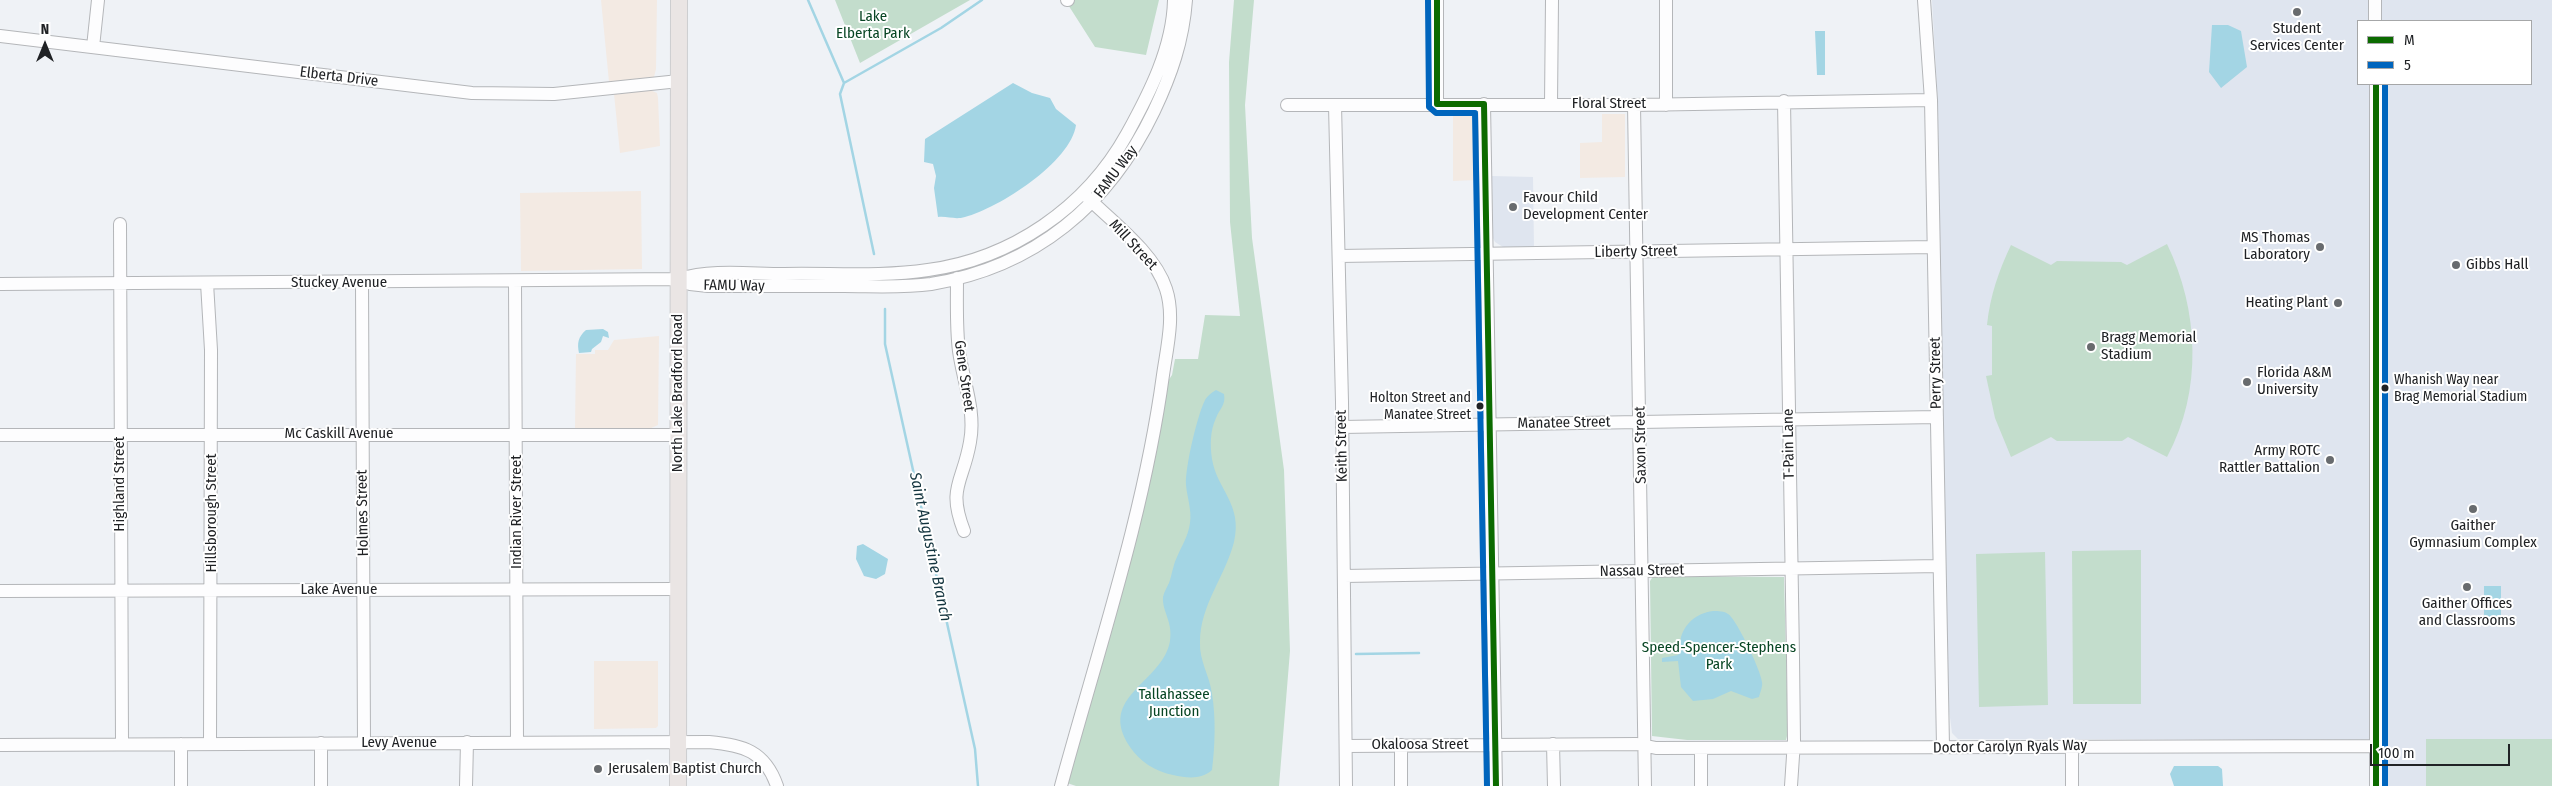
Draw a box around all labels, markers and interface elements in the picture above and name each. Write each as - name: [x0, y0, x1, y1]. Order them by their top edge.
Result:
- marker: Student Services Center: [2291, 6, 2303, 18]
- park label: Lake Elberta Park: [836, 8, 910, 43]
- north arrow: [20, 20, 70, 70]
- place label: Student Services Center: [2250, 20, 2344, 55]
- legend: [2357, 20, 2532, 85]
- text: N: [41, 21, 49, 38]
- text: M: [2404, 31, 2415, 49]
- text: 5: [2404, 56, 2411, 74]
- street label: Elberta Drive: [299, 63, 379, 91]
- street label: Floral Street: [1572, 95, 1646, 113]
- street label: FAMU Way: [1090, 142, 1142, 202]
- place label: Favour Child Development Center: [1523, 189, 1648, 224]
- marker: Favour Child Development Center: [1507, 201, 1519, 213]
- street label: Mill Street: [1105, 216, 1161, 274]
- place label: MS Thomas Laboratory: [2241, 229, 2310, 264]
- marker: MS Thomas Laboratory: [2314, 241, 2326, 253]
- street label: Liberty Street: [1594, 242, 1678, 262]
- place label: Gibbs Hall: [2466, 256, 2528, 274]
- marker: Gibbs Hall: [2450, 259, 2462, 271]
- street label: Stuckey Avenue: [291, 274, 387, 292]
- street label: FAMU Way: [703, 276, 765, 296]
- place label: Heating Plant: [2245, 294, 2328, 312]
- marker: Heating Plant: [2332, 297, 2344, 309]
- street label: North Lake Bradford Road: [669, 314, 687, 472]
- place label: Bragg Memorial Stadium: [2101, 329, 2196, 364]
- street label: Perry Street: [1926, 337, 1946, 409]
- street label: Gene Street: [950, 339, 978, 413]
- marker: Bragg Memorial Stadium: [2085, 341, 2097, 353]
- place label: Florida A&M University: [2257, 364, 2332, 399]
- place label: Whanish Way near Brag Memorial Stadium: [2394, 372, 2527, 404]
- marker: Florida A&M University: [2241, 376, 2253, 388]
- marker: Whanish Way near Brag Memorial Stadium: [2380, 383, 2390, 393]
- place label: Holton Street and Manatee Street: [1370, 390, 1471, 422]
- marker: Holton Street and Manatee Street: [1475, 401, 1485, 411]
- street label: Saxon Street: [1631, 406, 1651, 484]
- street label: T-Pain Lane: [1779, 409, 1799, 479]
- street label: Keith Street: [1332, 410, 1352, 482]
- street label: Manatee Street: [1517, 413, 1611, 433]
- street label: Mc Caskill Avenue: [284, 425, 394, 443]
- street label: Highland Street: [111, 436, 129, 532]
- place label: Army ROTC Rattler Battalion: [2219, 442, 2320, 477]
- street label: Hillsborough Street: [203, 454, 221, 572]
- marker: Army ROTC Rattler Battalion: [2324, 454, 2336, 466]
- street label: Indian River Street: [508, 455, 526, 569]
- street label: Holmes Street: [353, 469, 373, 557]
- water label: Saint Augustine Branch: [905, 471, 955, 623]
- marker: Gaither Gymnasium Complex: [2467, 503, 2479, 515]
- place label: Gaither Gymnasium Complex: [2409, 517, 2537, 552]
- street label: Nassau Street: [1600, 561, 1684, 581]
- street label: Lake Avenue: [301, 581, 377, 599]
- marker: Gaither Offices and Classrooms: [2461, 581, 2473, 593]
- place label: Gaither Offices and Classrooms: [2419, 595, 2515, 630]
- park label: Speed-Spencer-Stephens Park: [1642, 639, 1796, 674]
- park label: Tallahassee Junction: [1138, 686, 1210, 721]
- street label: Levy Avenue: [361, 734, 437, 752]
- scale bar: [2372, 734, 2512, 766]
- street label: Okaloosa Street: [1371, 736, 1469, 754]
- street label: Doctor Carolyn Ryals Way: [1933, 737, 2087, 757]
- text: 100 m: [2378, 744, 2415, 762]
- place label: Jerusalem Baptist Church: [608, 760, 762, 778]
- marker: Jerusalem Baptist Church: [592, 763, 604, 775]

